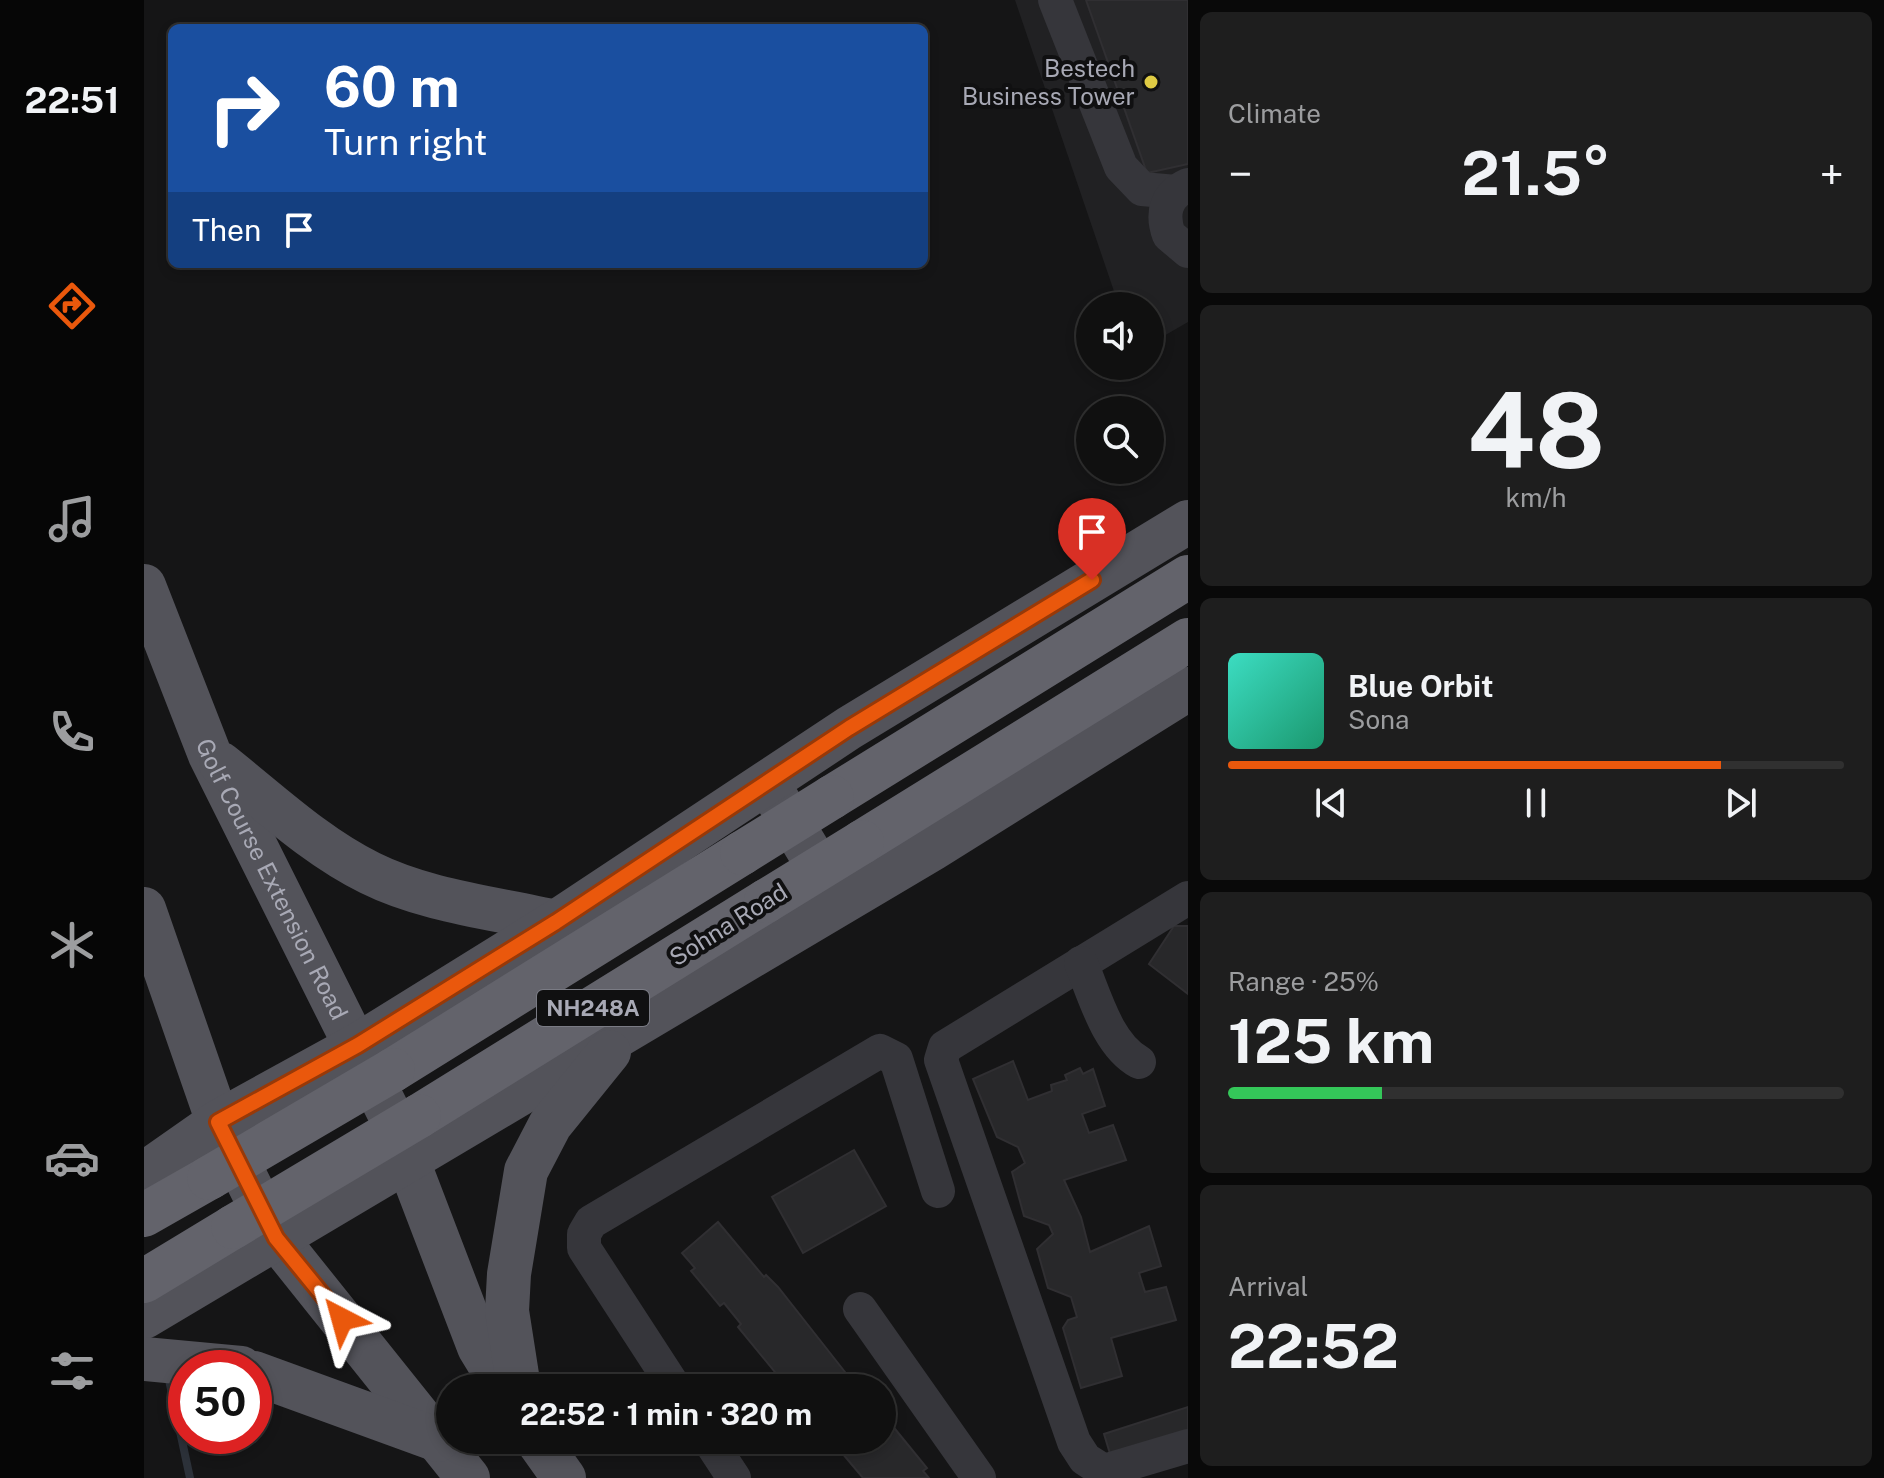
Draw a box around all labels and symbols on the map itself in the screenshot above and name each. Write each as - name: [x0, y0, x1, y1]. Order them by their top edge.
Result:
- place label: Bestech Business Tower: [962, 54, 1135, 110]
- marker: Bestech Business Tower: [1142, 73, 1160, 91]
- pin: [1058, 498, 1126, 580]
- street label: Golf Course Extension Road: [191, 734, 354, 1024]
- street label: Sohna Road: [664, 877, 792, 971]
- road number: NH248A: [537, 990, 649, 1026]
- position arrow: [300, 1277, 384, 1361]
- speed limit sign: 50: [168, 1350, 272, 1454]

